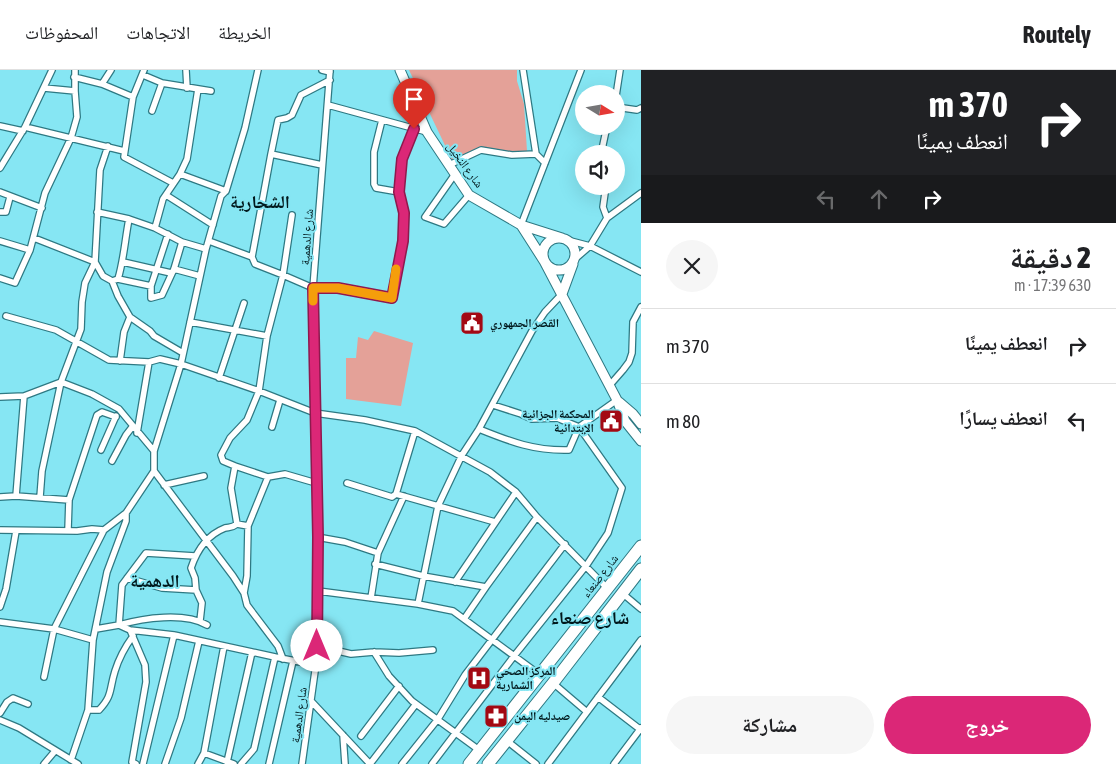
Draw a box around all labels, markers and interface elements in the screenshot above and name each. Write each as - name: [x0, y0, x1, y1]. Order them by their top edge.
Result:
- text: Routely: [1023, 21, 1091, 48]
- text: المحفوظات: [25, 22, 98, 43]
- text: الاتجاهات: [126, 22, 190, 43]
- text: الخريطة: [218, 22, 271, 43]
- pin: [393, 78, 435, 129]
- text: 370 m: [929, 84, 1008, 124]
- icon: arrive: [400, 85, 428, 113]
- north arrow: [575, 85, 625, 135]
- map controls: [575, 85, 625, 195]
- icon: right: [1026, 90, 1091, 155]
- text: انعطف يمينًا: [916, 128, 1008, 154]
- street label: شارع النخيل: [443, 140, 486, 191]
- button: sound: [575, 145, 625, 195]
- icon: left: [812, 185, 840, 213]
- icon: ahead: [865, 185, 893, 213]
- icon: right: [918, 185, 946, 213]
- district label: الشحارية: [230, 191, 290, 212]
- street label: شارع الدهمية: [298, 208, 317, 266]
- button: close: [666, 240, 718, 292]
- text: 2 دقيقة: [1010, 240, 1091, 274]
- text: 630 m · 17:39: [1014, 276, 1091, 294]
- public building icon: القصر الجمهوري: [459, 310, 485, 336]
- place label: القصر الجمهوري: [490, 316, 559, 333]
- text: انعطف يمينًا: [965, 332, 1048, 354]
- icon: right: [1063, 332, 1091, 360]
- text: 370 m: [666, 335, 709, 357]
- place label: المحكمة الجزائية الإبتدائية: [522, 407, 594, 435]
- text: انعطف يسارًا: [959, 407, 1048, 429]
- icon: left: [1063, 407, 1091, 435]
- public building icon: المحكمة الجزائية الإبتدائية: [598, 408, 624, 434]
- text: 80 m: [666, 410, 700, 432]
- street label: شارع صنعاء: [579, 552, 622, 601]
- district label: الدهمية: [130, 570, 180, 591]
- district label: شارع صنعاء: [551, 607, 629, 629]
- position arrow: [290, 619, 342, 671]
- place label: المركز الصحي الشمارية: [496, 664, 556, 692]
- hospital icon: المركز الصحي الشمارية: [466, 665, 492, 691]
- street label: شارع الدهمية: [288, 686, 311, 744]
- button: مشاركة: [666, 696, 874, 754]
- button: خروج: [884, 696, 1091, 754]
- pharmacy icon: صيدليه اليمن: [483, 703, 509, 729]
- place label: صيدليه اليمن: [514, 709, 570, 724]

